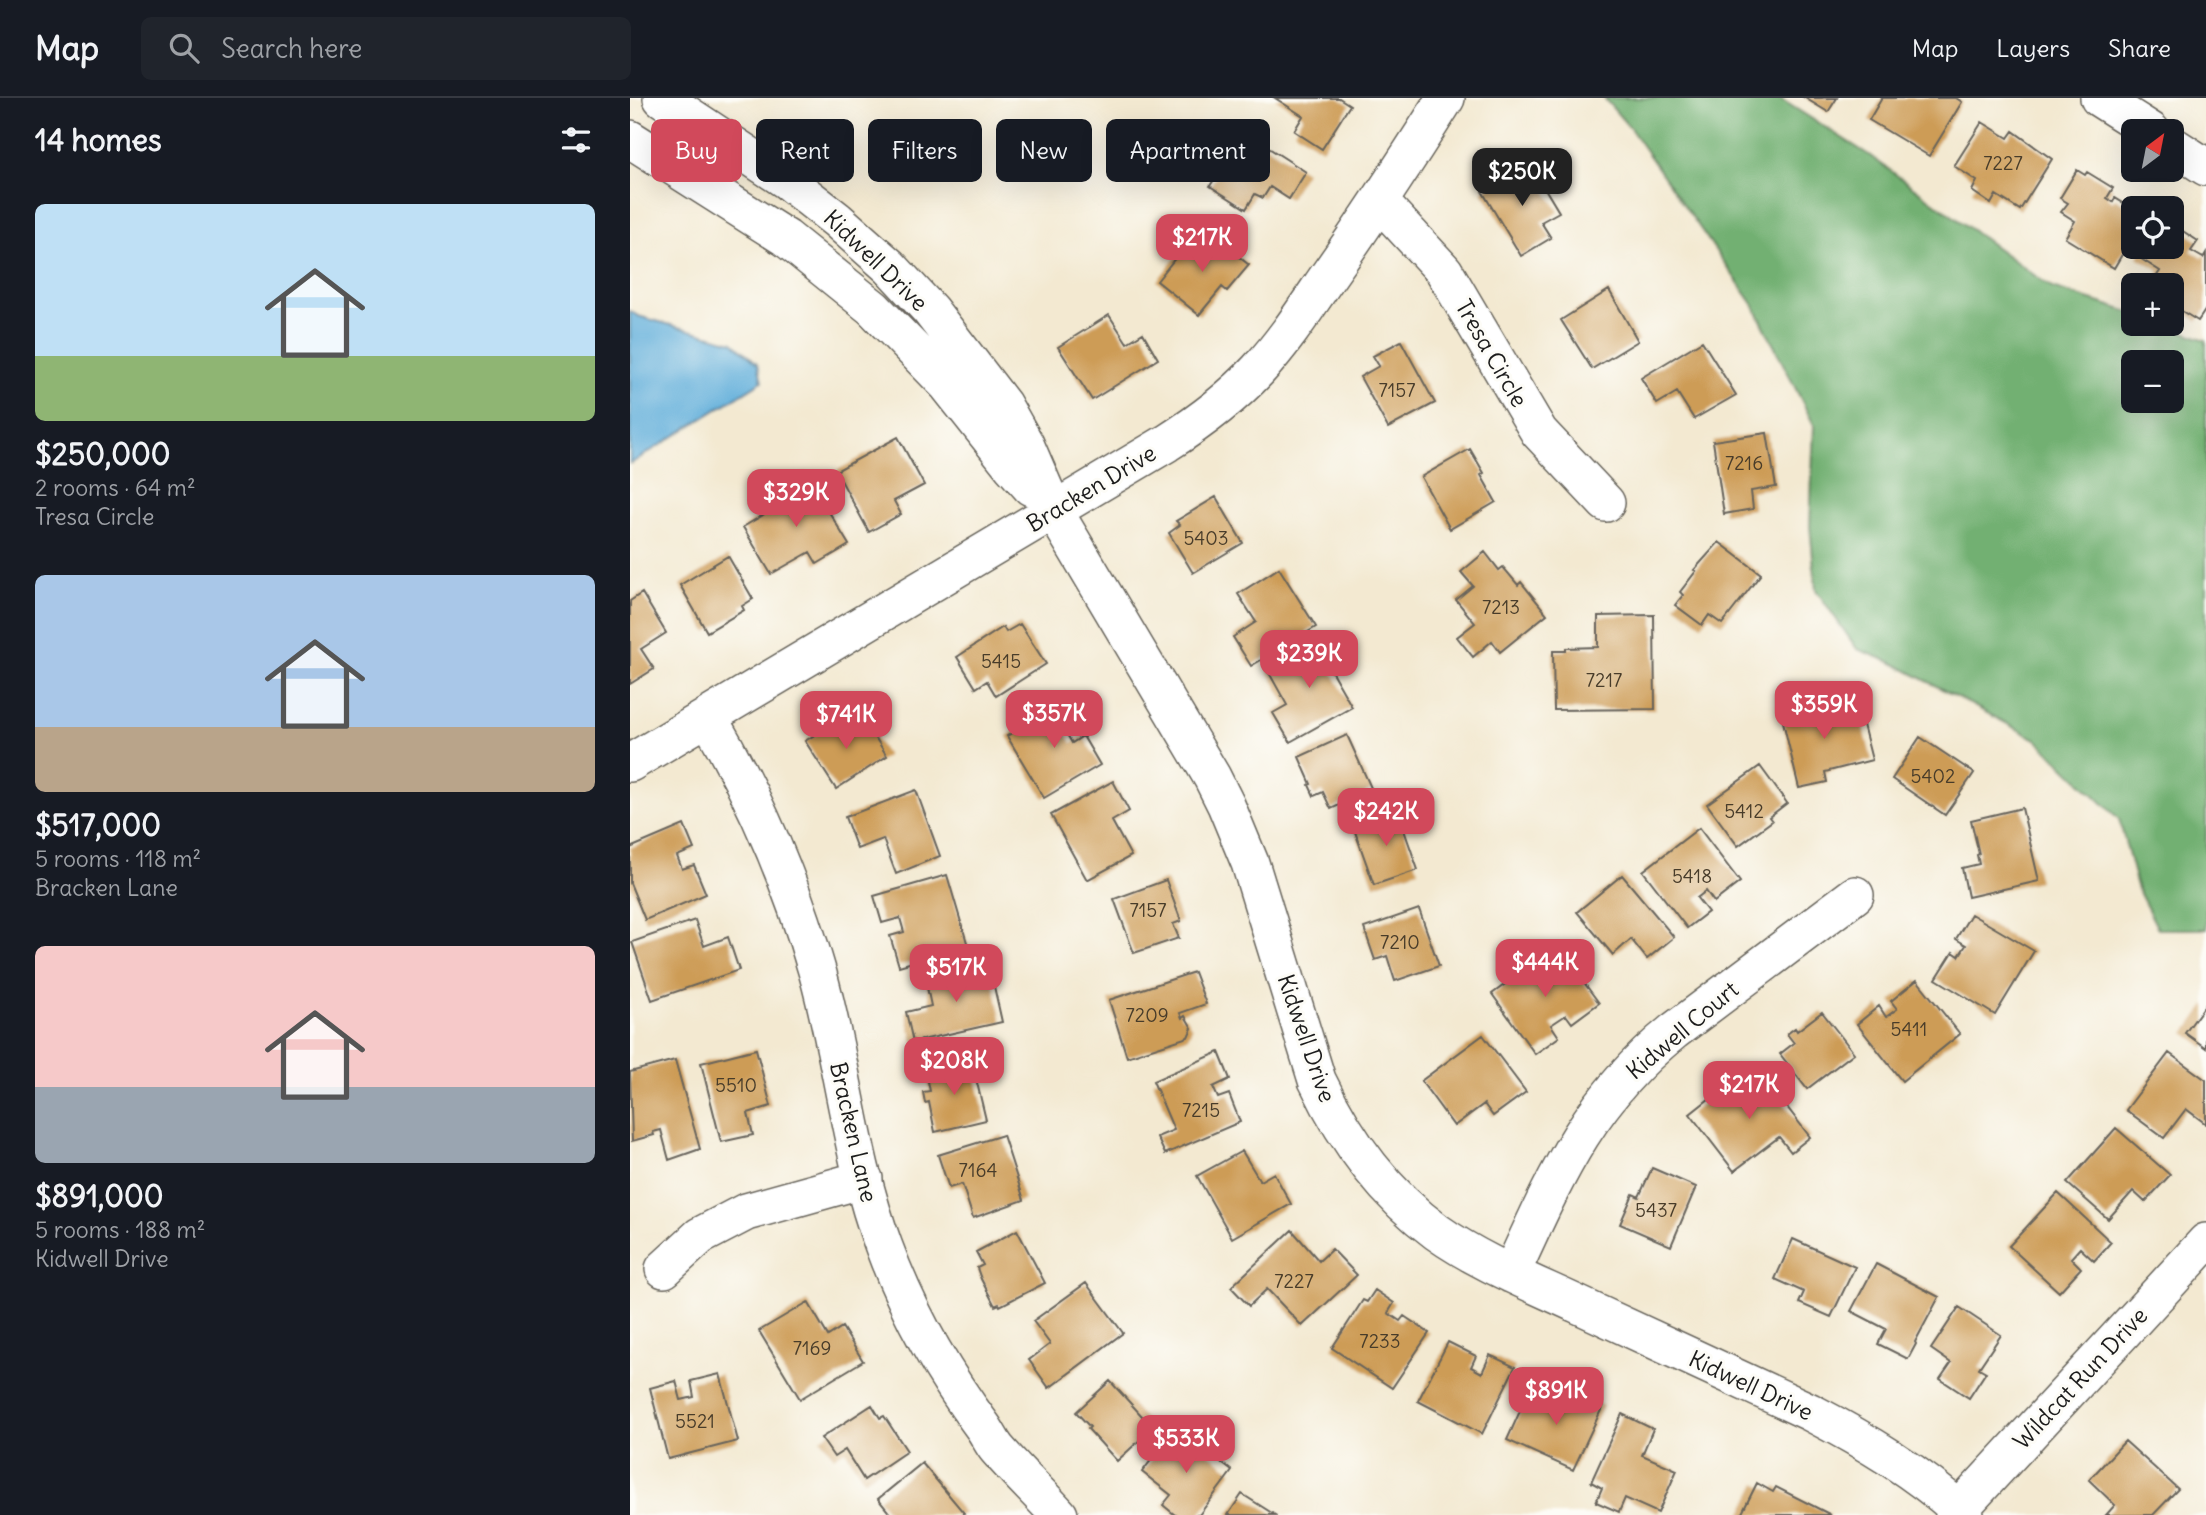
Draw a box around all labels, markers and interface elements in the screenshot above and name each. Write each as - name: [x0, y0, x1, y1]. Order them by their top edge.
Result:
- search box: [141, 17, 631, 80]
- text: Map: [35, 27, 99, 69]
- icon: search: [165, 29, 203, 67]
- text: Search here: [221, 32, 362, 65]
- text: Map: [1912, 33, 1958, 63]
- text: Layers: [1996, 33, 2070, 63]
- text: Share: [2108, 33, 2171, 63]
- chip: Buy: [651, 119, 742, 182]
- chip: Rent: [756, 119, 854, 182]
- chip: Filters: [868, 119, 982, 182]
- chip: New: [996, 119, 1092, 182]
- chip: Apartment: [1106, 119, 1270, 182]
- north arrow: [2121, 119, 2184, 182]
- map controls: [2121, 119, 2184, 413]
- text: 14 homes: [35, 121, 162, 159]
- icon: filters: [557, 121, 595, 159]
- pin: $250K: [1473, 148, 1571, 208]
- house number: 7227: [1983, 151, 2023, 175]
- text: $250K: [1488, 156, 1556, 185]
- button: locate: [2121, 196, 2184, 259]
- street label: Kidwell Drive: [818, 203, 934, 317]
- pin: $217K: [1153, 214, 1251, 274]
- text: $217K: [1172, 222, 1232, 251]
- icon: home: [252, 250, 378, 376]
- button: +: [2121, 273, 2184, 336]
- street label: Tresa Circle: [1450, 294, 1534, 412]
- button: −: [2121, 350, 2184, 413]
- house number: 7157: [1378, 378, 1416, 402]
- text: $250,000: [35, 435, 171, 473]
- street label: Bracken Drive: [1021, 438, 1161, 538]
- house number: 7216: [1725, 451, 1763, 475]
- pin: $329K: [747, 470, 845, 529]
- text: 2 rooms · 64 m²: [35, 473, 196, 502]
- text: $329K: [763, 477, 829, 506]
- text: Tresa Circle: [35, 502, 154, 531]
- house number: 5403: [1183, 526, 1229, 550]
- house number: 7213: [1482, 595, 1520, 619]
- icon: home: [252, 621, 378, 747]
- pin: $239K: [1260, 630, 1358, 690]
- text: $239K: [1276, 638, 1342, 667]
- house number: 5415: [981, 649, 1021, 673]
- house number: 7217: [1586, 668, 1622, 692]
- pin: $359K: [1775, 682, 1873, 741]
- text: $359K: [1791, 689, 1857, 718]
- pin: $357K: [1005, 690, 1103, 750]
- pin: $741K: [797, 692, 895, 751]
- text: $357K: [1022, 698, 1086, 727]
- text: $741K: [816, 699, 876, 728]
- house number: 5402: [1911, 764, 1955, 788]
- pin: $242K: [1337, 788, 1435, 848]
- text: $242K: [1353, 796, 1419, 825]
- house number: 5412: [1724, 799, 1764, 823]
- text: $517,000: [35, 806, 161, 844]
- text: 5 rooms · 118 m²: [35, 844, 201, 873]
- house number: 5418: [1672, 864, 1712, 888]
- text: Bracken Lane: [35, 873, 178, 902]
- house number: 7157: [1129, 898, 1167, 922]
- house number: 7210: [1380, 930, 1420, 954]
- pin: $444K: [1496, 940, 1594, 999]
- pin: $517K: [907, 944, 1005, 1004]
- text: $444K: [1512, 947, 1578, 976]
- text: $517K: [926, 952, 986, 981]
- street label: Kidwell Drive: [1272, 970, 1342, 1106]
- street label: Kidwell Court: [1620, 975, 1744, 1085]
- icon: home: [252, 992, 378, 1118]
- house number: 7209: [1125, 1003, 1169, 1027]
- house number: 5411: [1891, 1017, 1927, 1041]
- pin: $208K: [905, 1038, 1003, 1097]
- text: $208K: [920, 1045, 988, 1074]
- street label: Bracken Lane: [824, 1059, 884, 1205]
- pin: $217K: [1700, 1062, 1798, 1121]
- text: $217K: [1719, 1069, 1779, 1098]
- house number: 5510: [715, 1073, 757, 1097]
- house number: 7215: [1182, 1098, 1220, 1122]
- house number: 7164: [959, 1158, 997, 1182]
- text: $891,000: [35, 1177, 164, 1215]
- house number: 5437: [1635, 1198, 1677, 1222]
- text: 5 rooms · 188 m²: [35, 1215, 205, 1244]
- text: Kidwell Drive: [35, 1244, 169, 1273]
- house number: 7227: [1274, 1269, 1314, 1293]
- street label: Wildcat Run Drive: [2007, 1301, 2153, 1455]
- house number: 7233: [1359, 1329, 1401, 1353]
- house number: 7169: [793, 1336, 831, 1360]
- street label: Kidwell Drive: [1684, 1344, 1818, 1426]
- pin: $891K: [1507, 1368, 1605, 1427]
- text: $891K: [1525, 1375, 1587, 1404]
- house number: 5521: [675, 1409, 715, 1433]
- pin: $533K: [1137, 1416, 1235, 1475]
- text: $533K: [1153, 1423, 1219, 1452]

